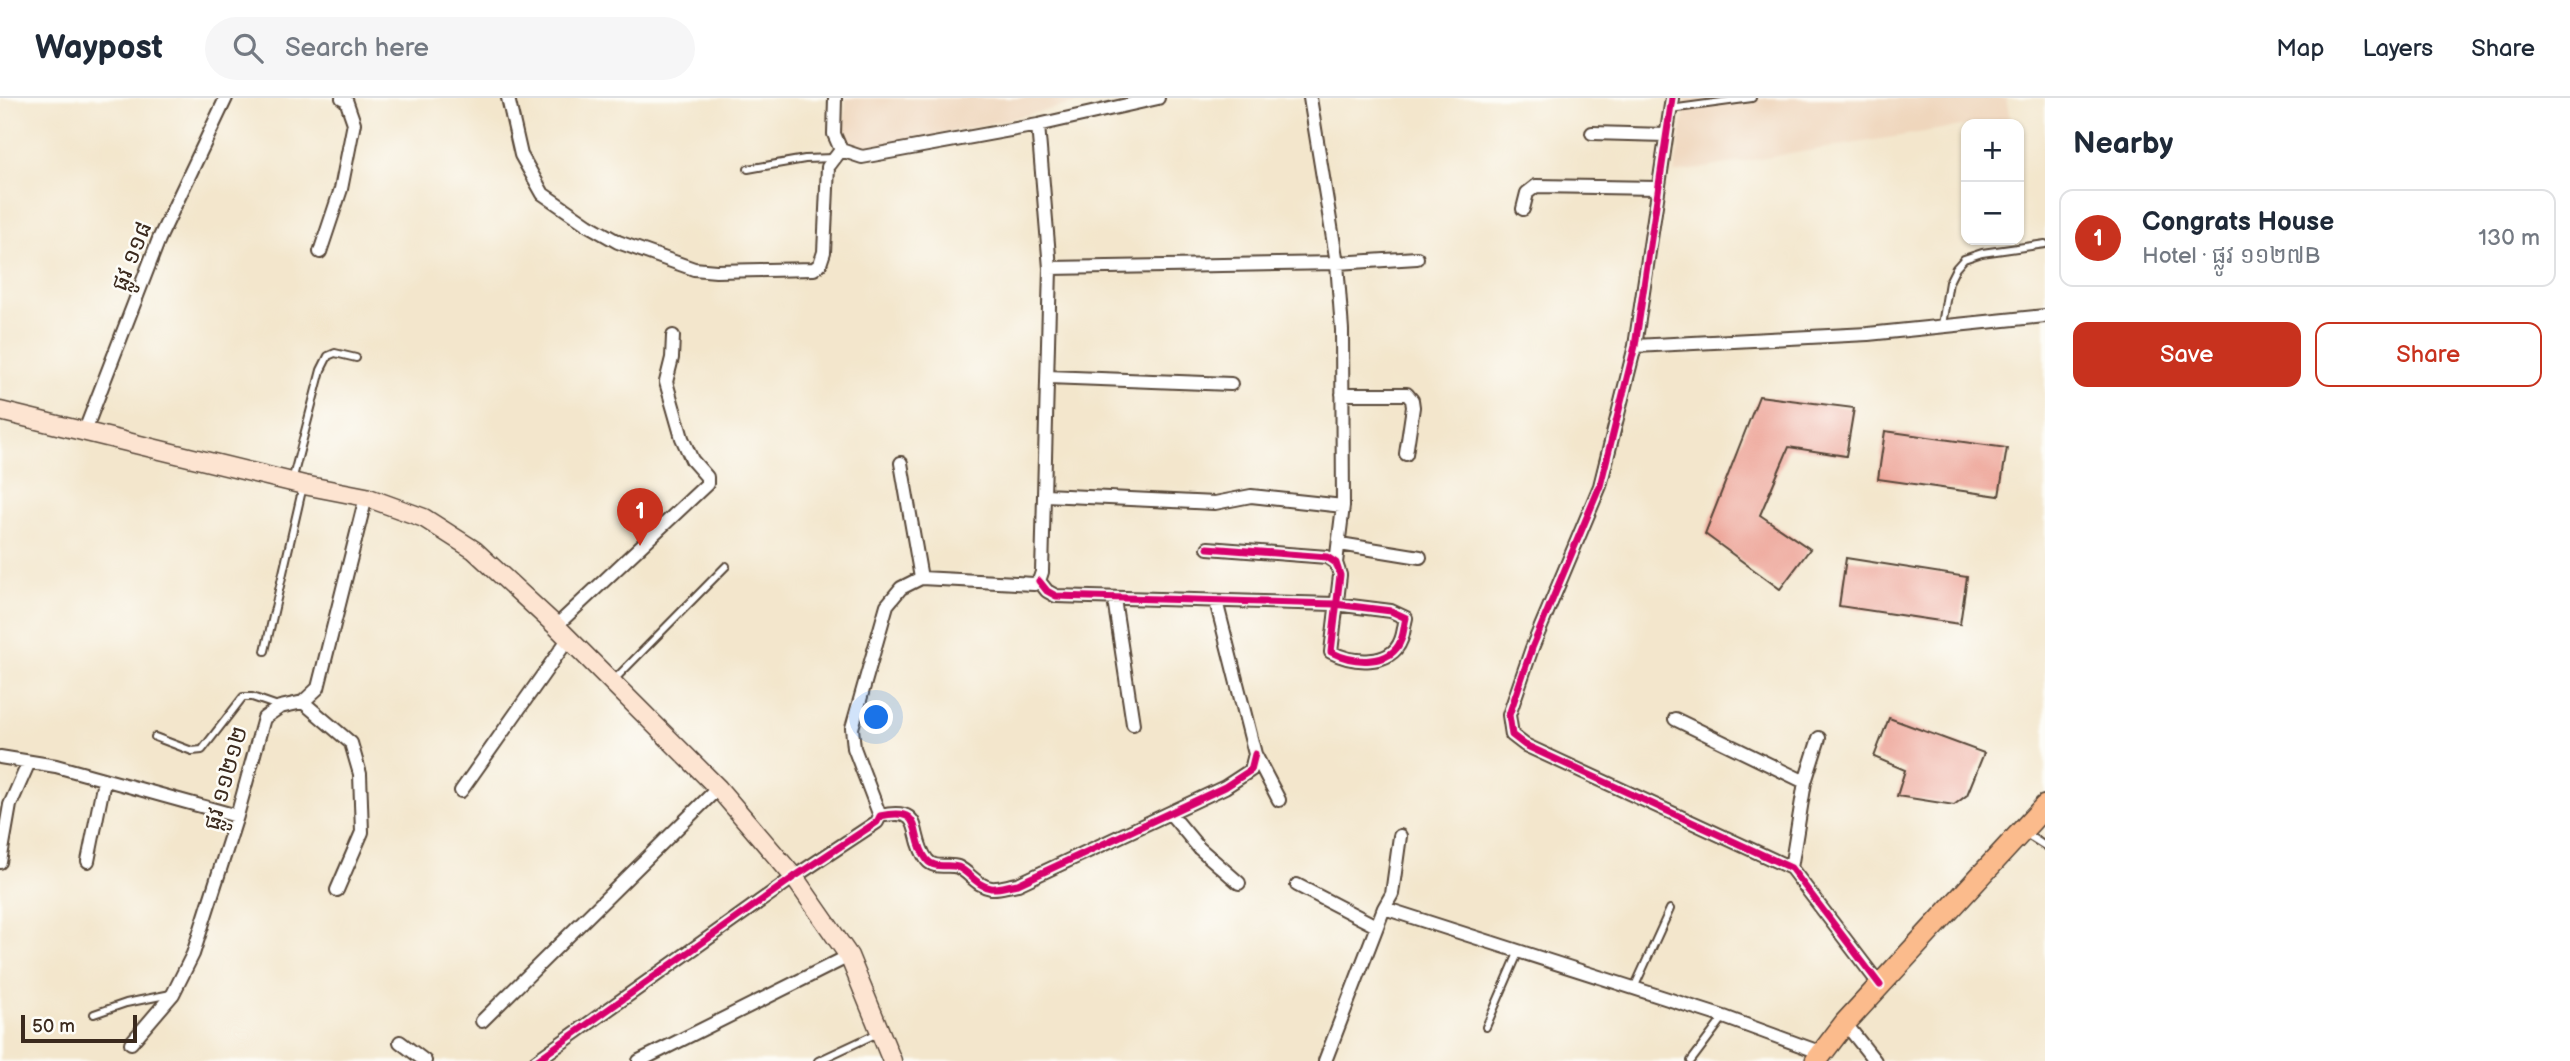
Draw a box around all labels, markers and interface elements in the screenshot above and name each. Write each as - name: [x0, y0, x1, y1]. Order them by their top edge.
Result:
- search box: [205, 17, 695, 80]
- text: Waypost: [35, 28, 163, 68]
- icon: search: [229, 29, 267, 67]
- text: Search here: [285, 33, 429, 64]
- text: Map: [2276, 34, 2324, 63]
- text: Layers: [2362, 34, 2433, 63]
- text: Share: [2471, 34, 2535, 63]
- map controls: [1961, 119, 2024, 245]
- button: +: [1961, 119, 2024, 182]
- text: Nearby: [2073, 126, 2173, 162]
- button: −: [1961, 182, 2024, 245]
- text: Congrats House: [2142, 207, 2334, 238]
- street label: ផ្លូវ ១១៨: [105, 218, 165, 298]
- text: 1: [2093, 224, 2103, 252]
- text: 130 m: [2478, 224, 2540, 252]
- text: Hotel · ផ្លូវ ១១២៧B: [2142, 242, 2320, 270]
- button: Save: [2073, 322, 2301, 387]
- button: Share: [2315, 322, 2542, 387]
- pin: 1: [617, 488, 663, 546]
- your location: [859, 700, 893, 734]
- street label: ផ្លូវ ១១២១២: [198, 723, 261, 835]
- scale bar: [21, 1012, 136, 1044]
- text: 50 m: [32, 1015, 75, 1038]

